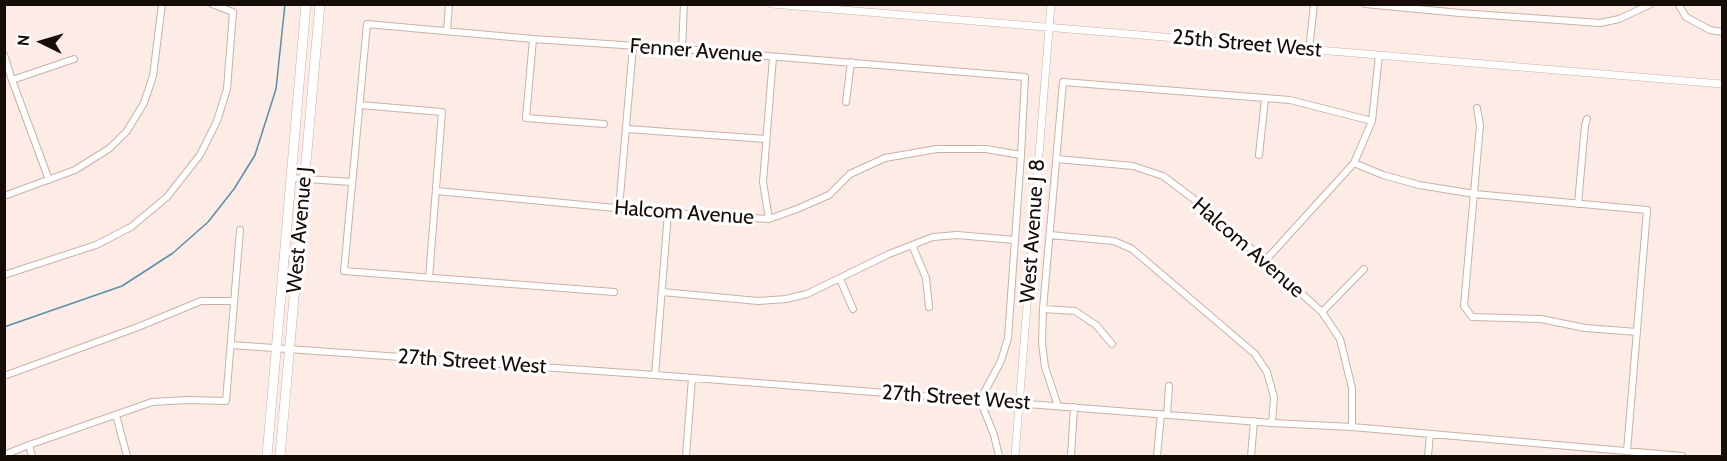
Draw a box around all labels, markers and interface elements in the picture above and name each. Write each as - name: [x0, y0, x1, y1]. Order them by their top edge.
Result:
- north arrow: [12, 12, 72, 72]
- street label: 25th Street West: [1171, 25, 1323, 63]
- text: N: [14, 34, 34, 47]
- street label: Fenner Avenue: [629, 34, 763, 68]
- street label: West Avenue J 8: [1015, 158, 1051, 304]
- street label: West Avenue J: [282, 166, 318, 294]
- street label: Halcom Avenue: [1187, 192, 1309, 304]
- street label: Halcom Avenue: [613, 196, 755, 230]
- street label: 27th Street West: [397, 344, 547, 380]
- street label: 27th Street West: [881, 380, 1031, 416]

